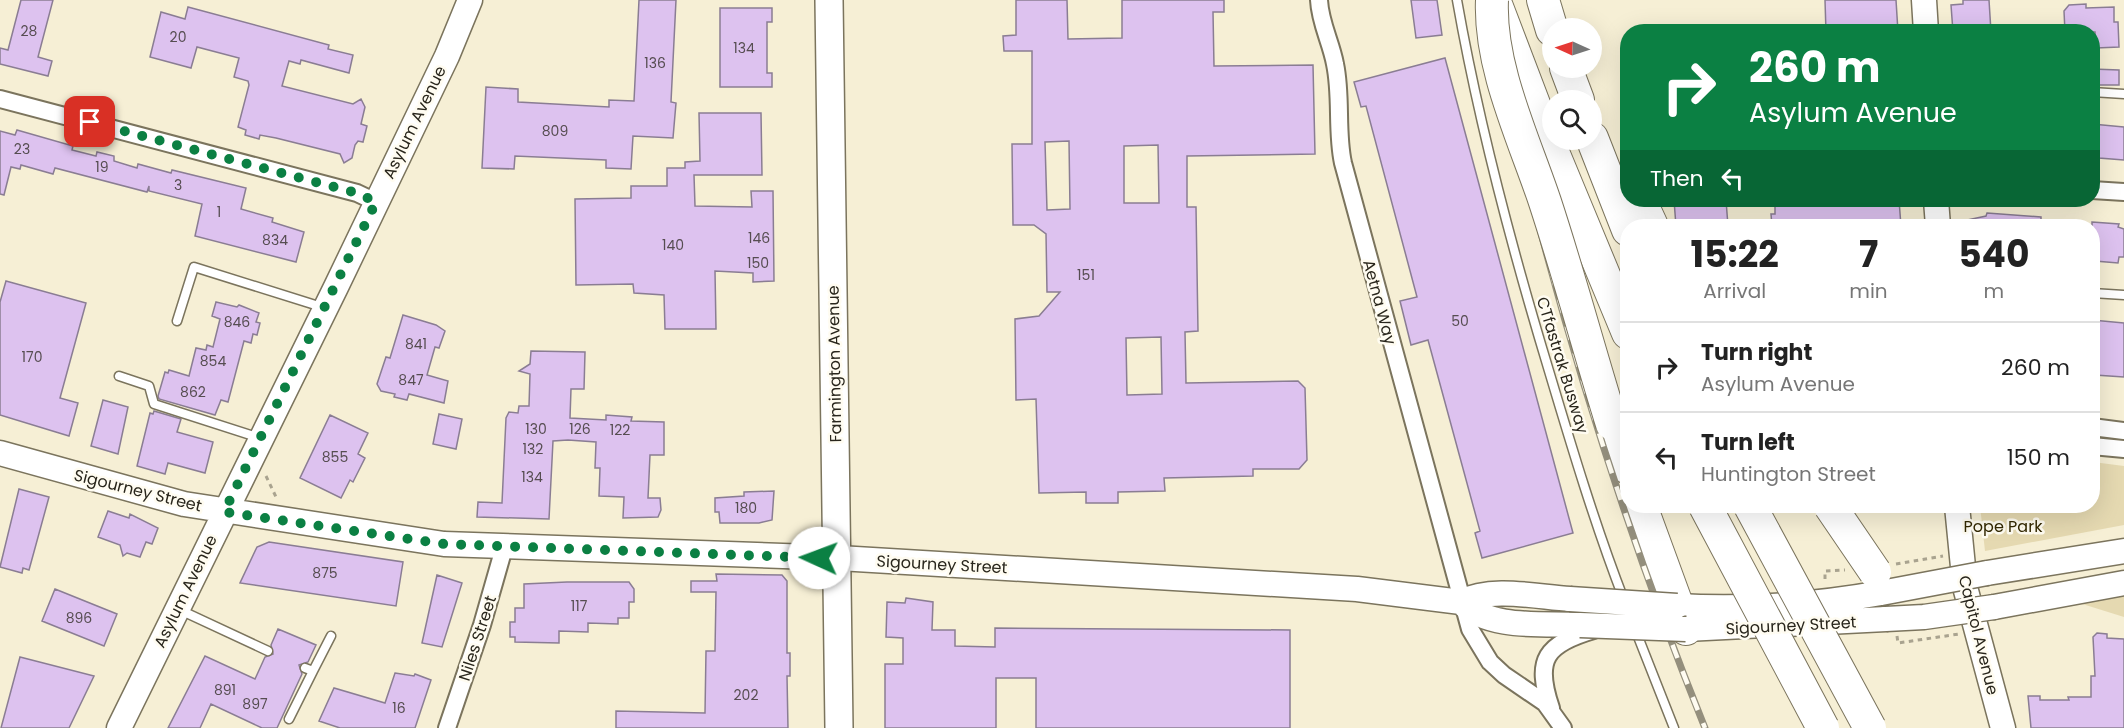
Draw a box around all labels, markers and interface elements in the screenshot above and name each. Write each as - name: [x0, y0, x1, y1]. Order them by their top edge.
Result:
- north arrow: [1542, 18, 1602, 78]
- map controls: [1542, 18, 1602, 150]
- house number: 28: [21, 21, 38, 41]
- house number: 20: [170, 27, 186, 47]
- house number: 134: [733, 38, 755, 58]
- text: 260 m: [1749, 38, 1881, 97]
- icon: right: [1650, 48, 1728, 126]
- house number: 136: [644, 53, 666, 73]
- street label: Asylum Avenue: [377, 62, 452, 183]
- button: search: [1542, 90, 1602, 150]
- text: Asylum Avenue: [1749, 94, 1957, 131]
- pin: [64, 96, 115, 147]
- icon: arrive: [73, 105, 106, 138]
- house number: 809: [542, 121, 568, 141]
- house number: 23: [14, 139, 30, 159]
- house number: 19: [95, 157, 109, 177]
- icon: left: [1716, 162, 1749, 195]
- text: Then: [1650, 163, 1704, 194]
- house number: 3: [174, 175, 182, 195]
- house number: 1: [217, 202, 221, 222]
- house number: 146: [748, 228, 770, 248]
- text: 15:22: [1691, 229, 1779, 280]
- text: 7: [1859, 229, 1878, 280]
- text: 540: [1958, 229, 2029, 280]
- house number: 834: [262, 230, 288, 250]
- house number: 140: [662, 235, 684, 255]
- house number: 150: [747, 253, 769, 273]
- street label: Aetna Way: [1357, 257, 1402, 347]
- house number: 151: [1077, 265, 1095, 285]
- text: Arrival: [1703, 277, 1766, 305]
- text: min: [1849, 277, 1888, 305]
- text: m: [1984, 277, 2004, 305]
- street label: Farmington Avenue: [822, 285, 847, 443]
- street label: CTfastrak Busway: [1531, 294, 1594, 436]
- house number: 50: [1451, 311, 1469, 331]
- house number: 846: [224, 312, 250, 332]
- house number: 841: [405, 334, 427, 354]
- text: Turn right: [1701, 337, 1812, 368]
- house number: 170: [22, 347, 42, 367]
- house number: 854: [200, 351, 226, 371]
- icon: right: [1650, 351, 1683, 384]
- text: 260 m: [2001, 352, 2070, 383]
- house number: 847: [398, 370, 424, 390]
- text: Asylum Avenue: [1701, 370, 1855, 398]
- house number: 862: [180, 382, 206, 402]
- house number: 130: [525, 419, 547, 439]
- house number: 126: [569, 419, 591, 439]
- house number: 122: [610, 420, 630, 440]
- text: Turn left: [1701, 427, 1795, 458]
- house number: 132: [523, 439, 543, 459]
- icon: left: [1650, 441, 1683, 474]
- text: 150 m: [2007, 442, 2070, 473]
- house number: 855: [322, 447, 348, 467]
- text: Huntington Street: [1701, 460, 1876, 488]
- street label: Sigourney Street: [72, 463, 204, 518]
- house number: 134: [521, 467, 543, 487]
- house number: 180: [735, 498, 757, 518]
- park label: Pope Park: [1964, 515, 2043, 538]
- position arrow: [787, 526, 851, 590]
- street label: Asylum Avenue: [148, 531, 223, 652]
- street label: Sigourney Street: [876, 550, 1008, 579]
- house number: 875: [312, 563, 338, 583]
- street label: Capitol Avenue: [1953, 573, 2004, 697]
- street label: Niles Street: [453, 592, 502, 684]
- house number: 117: [571, 596, 588, 616]
- house number: 896: [66, 608, 92, 628]
- street label: Sigourney Street: [1725, 611, 1857, 640]
- house number: 891: [214, 680, 236, 700]
- house number: 202: [734, 685, 758, 705]
- house number: 897: [242, 694, 268, 714]
- house number: 16: [392, 698, 406, 718]

